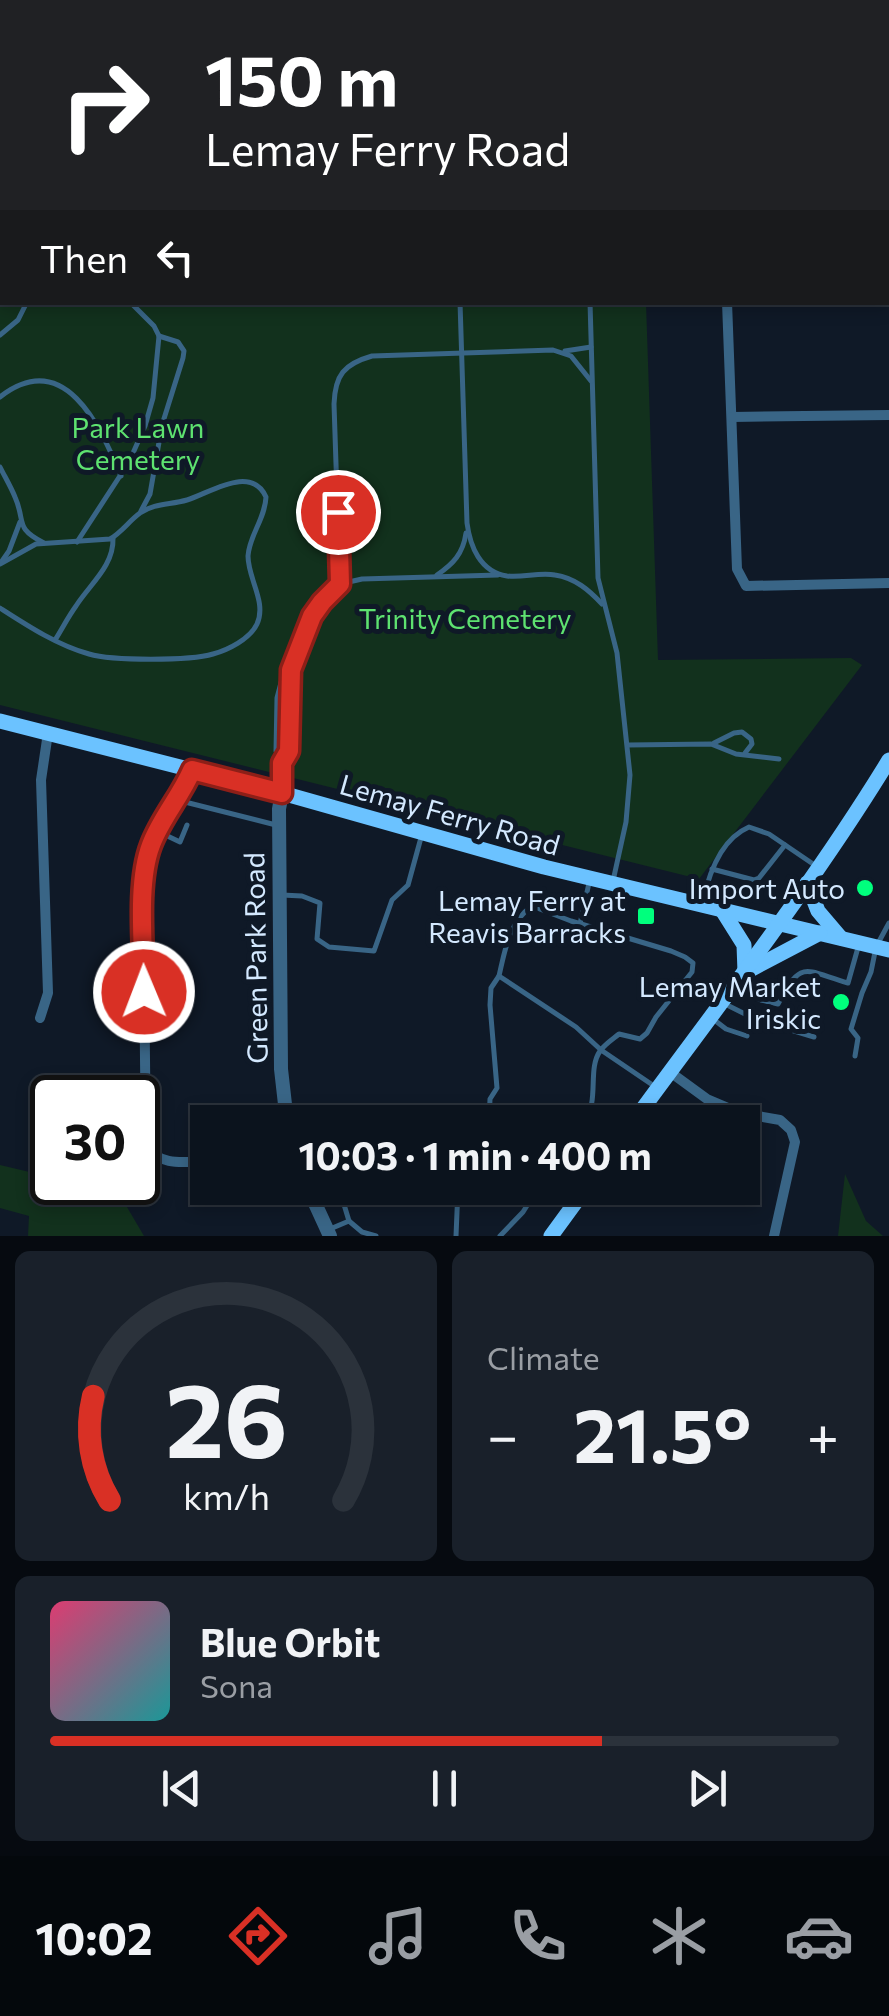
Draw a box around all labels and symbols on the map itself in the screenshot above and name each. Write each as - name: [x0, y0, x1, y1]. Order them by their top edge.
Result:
- park label: Park Lawn Cemetery: [72, 410, 204, 476]
- pin: [296, 470, 381, 555]
- park label: Trinity Cemetery: [358, 601, 572, 635]
- street label: Lemay Ferry Road: [336, 766, 564, 862]
- street label: Green Park Road: [236, 852, 274, 1064]
- place label: Import Auto: [689, 871, 845, 905]
- marker: Import Auto: [854, 877, 876, 899]
- place label: Lemay Ferry at Reavis Barracks: [428, 883, 626, 949]
- marker: Lemay Ferry at Reavis Barracks: [635, 905, 657, 927]
- position arrow: [92, 940, 196, 1044]
- place label: Lemay Market Iriskic: [639, 969, 821, 1035]
- marker: Lemay Market Iriskic: [830, 991, 852, 1013]
- speed limit sign: 30: [30, 1075, 160, 1205]

